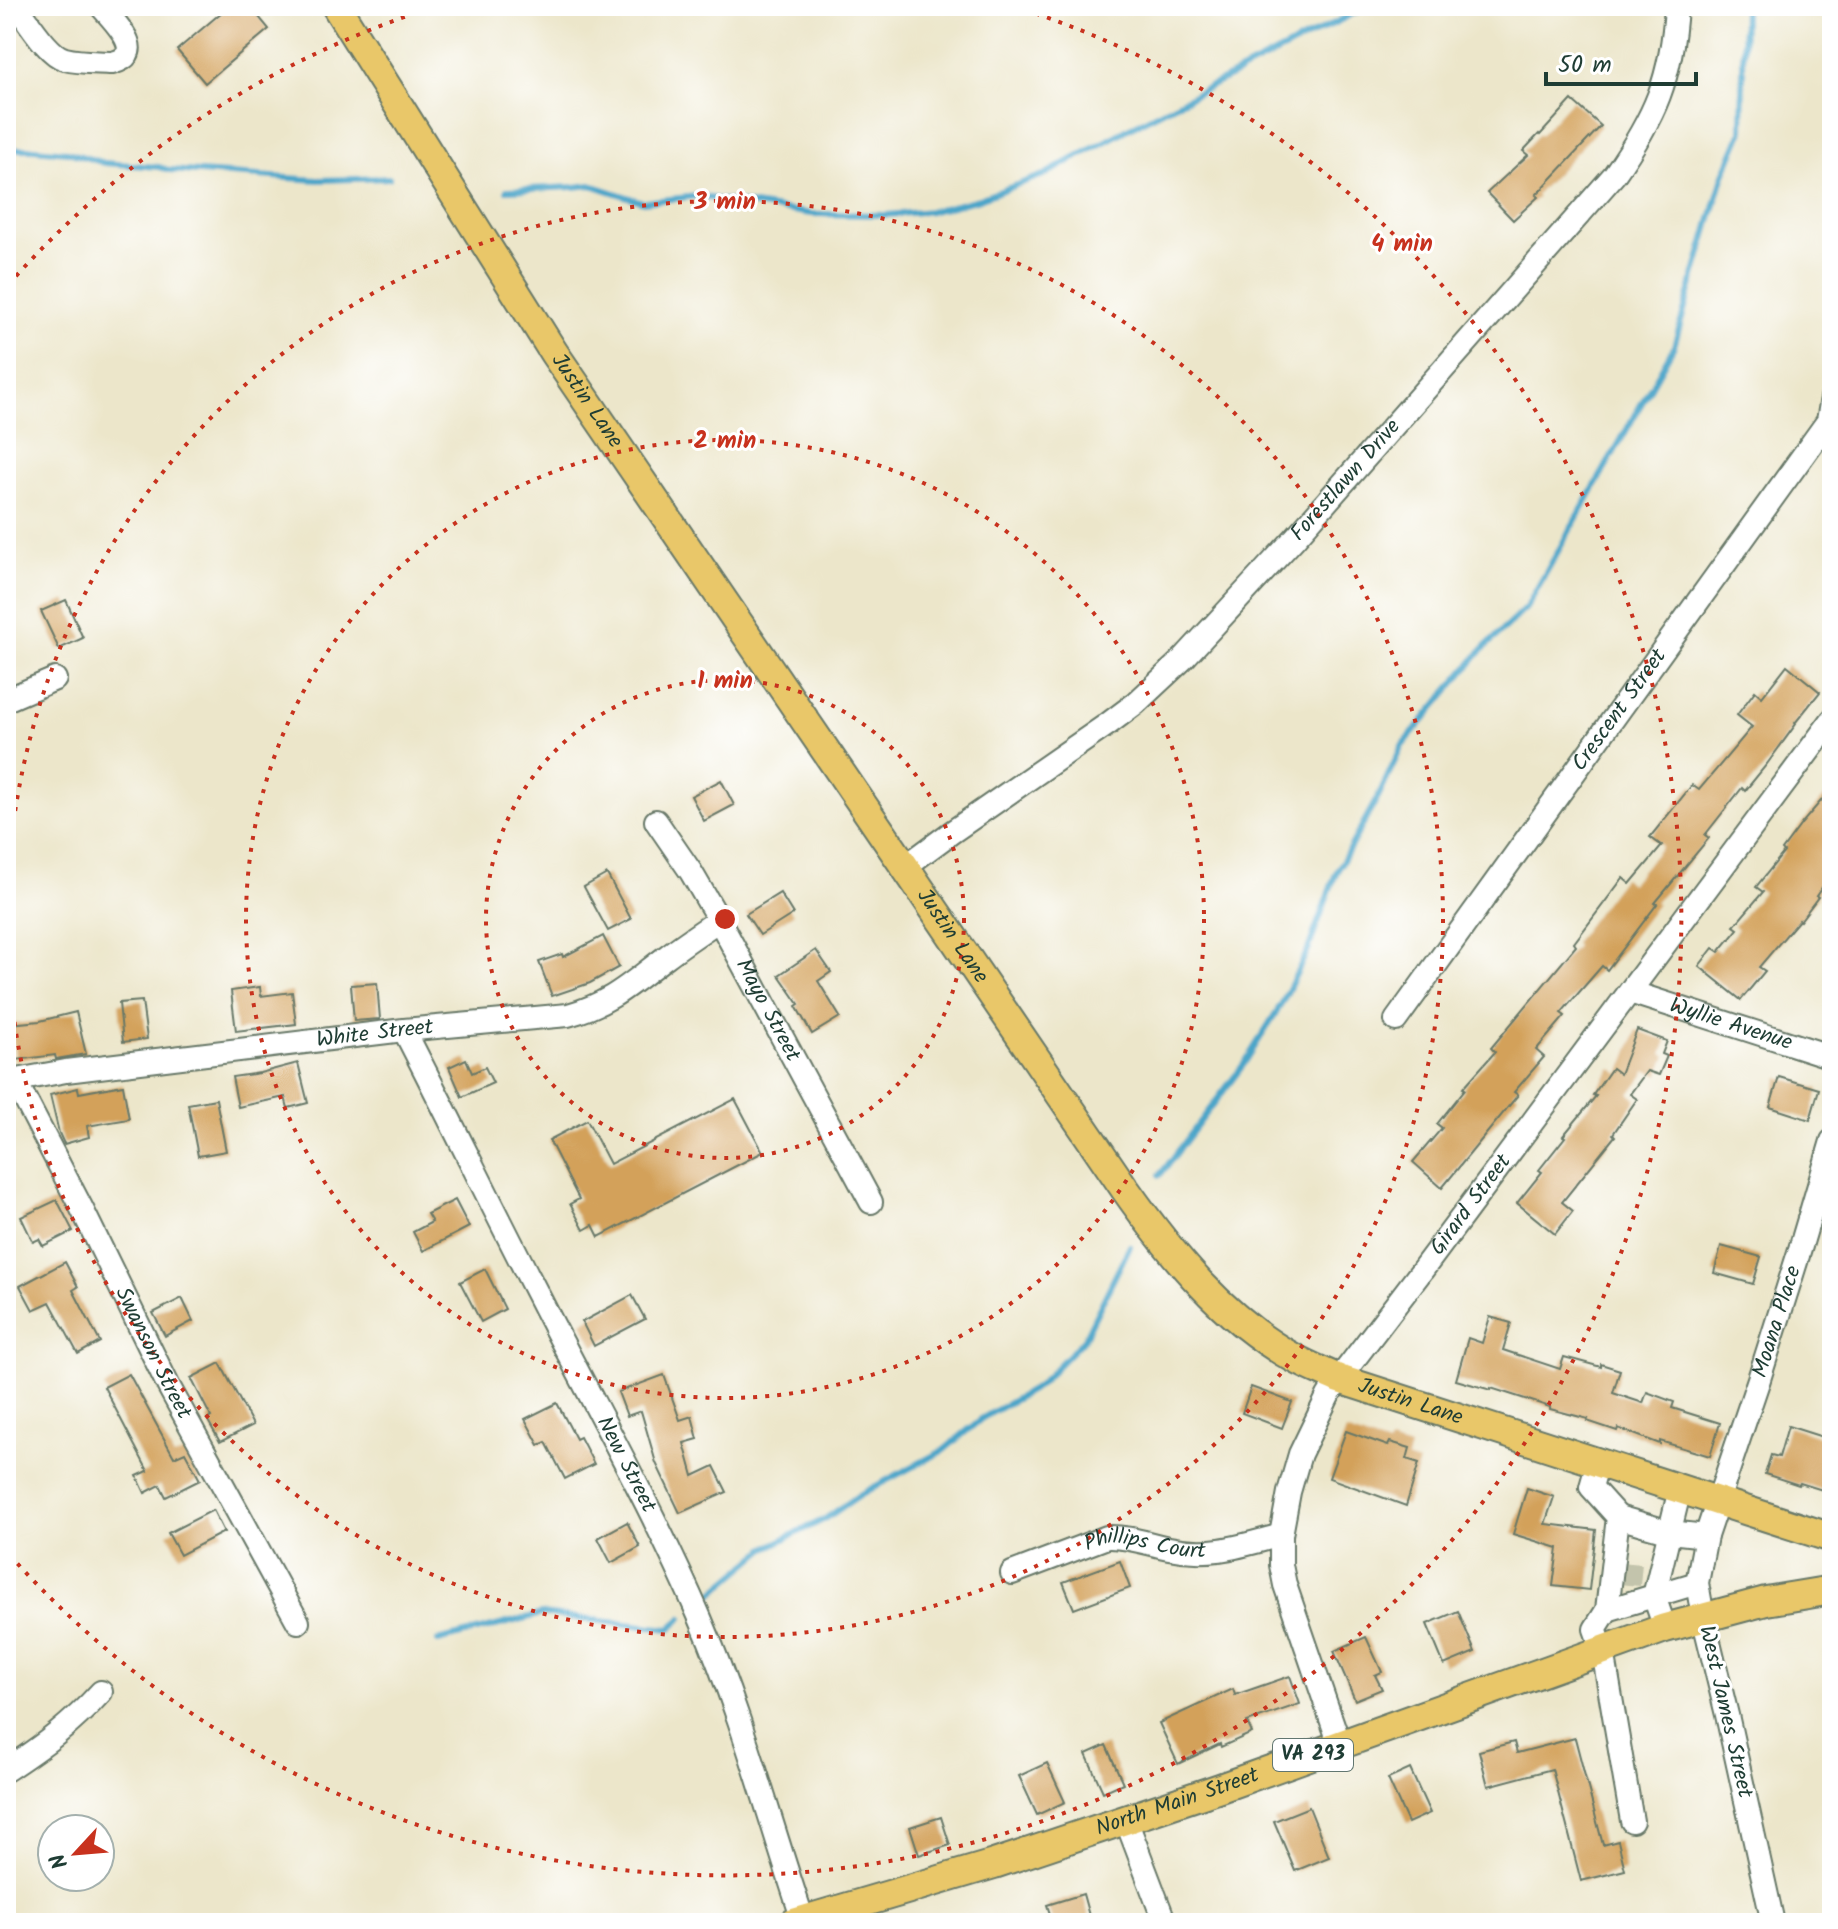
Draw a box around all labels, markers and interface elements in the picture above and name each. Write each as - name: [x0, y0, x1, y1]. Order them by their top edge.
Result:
- scale bar: [1546, 36, 1696, 86]
- text: 50 m: [1558, 46, 1612, 85]
- text: 3 min: [693, 183, 756, 222]
- text: 4 min: [1371, 225, 1433, 264]
- street label: Justin Lane: [542, 346, 632, 456]
- street label: Forestlawn Drive: [1282, 411, 1410, 550]
- text: 2 min: [694, 422, 756, 461]
- street label: Crescent Street: [1563, 641, 1676, 779]
- text: 1 min: [697, 662, 753, 701]
- street label: Justin Lane: [907, 881, 997, 991]
- centre of rings: [711, 905, 739, 933]
- street label: Mayo Street: [726, 952, 810, 1069]
- street label: Wyllie Avenue: [1665, 988, 1797, 1061]
- street label: White Street: [314, 1010, 435, 1058]
- street label: Girard Street: [1421, 1146, 1521, 1263]
- street label: Moana Place: [1743, 1261, 1811, 1382]
- street label: Swanson Street: [105, 1281, 201, 1426]
- street label: Justin Lane: [1353, 1369, 1468, 1435]
- street label: New Street: [587, 1410, 666, 1519]
- street label: Phillips Court: [1079, 1519, 1206, 1569]
- street label: West James Street: [1688, 1622, 1762, 1802]
- road number: VA 293: [1273, 1739, 1353, 1771]
- street label: North Main Street: [1091, 1758, 1264, 1846]
- north arrow: [36, 1813, 116, 1893]
- text: N: [41, 1847, 79, 1875]

